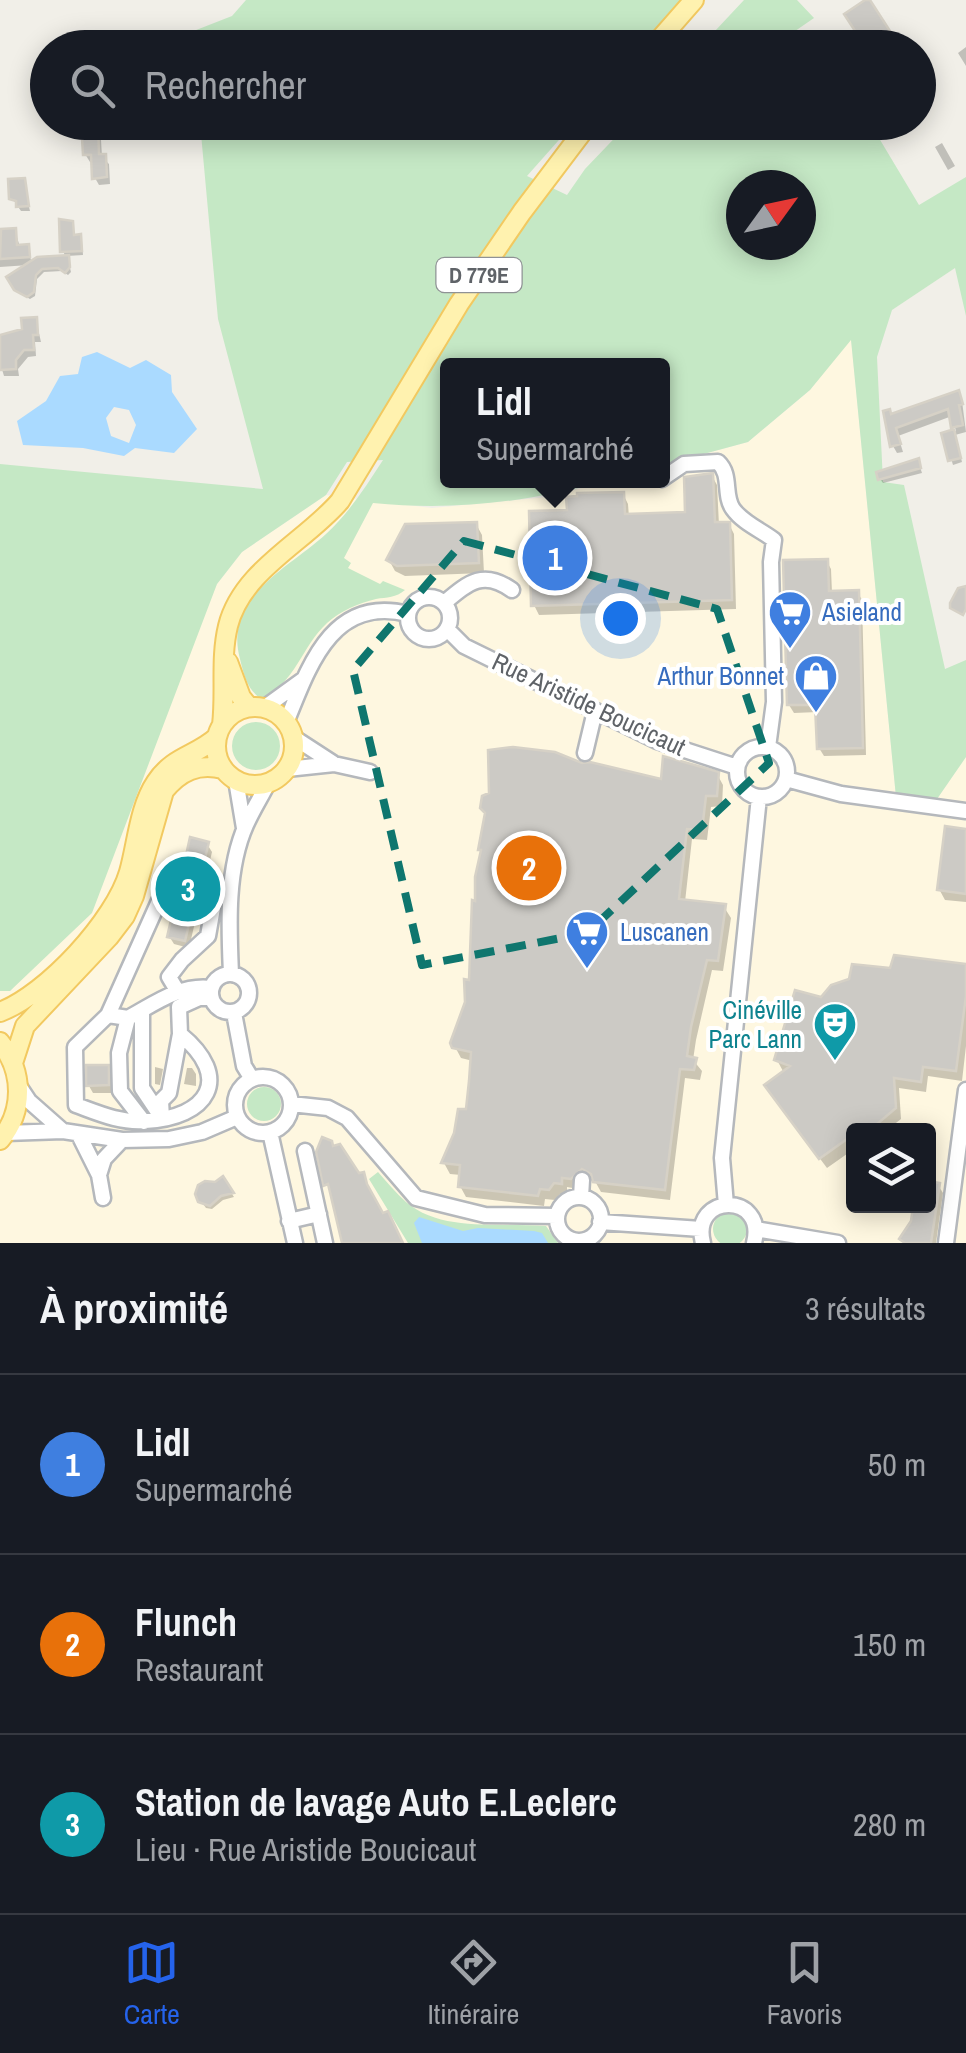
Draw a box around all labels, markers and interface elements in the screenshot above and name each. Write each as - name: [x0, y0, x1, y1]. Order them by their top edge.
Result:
- search box: [30, 30, 936, 140]
- icon: search: [65, 58, 120, 113]
- text: Rechercher: [145, 60, 306, 111]
- north arrow: [726, 170, 816, 260]
- road number: D 779E: [436, 258, 522, 292]
- popup: [440, 358, 670, 488]
- text: Lidl: [476, 376, 532, 427]
- text: Supermarché: [476, 427, 634, 470]
- pin: 1: [522, 520, 588, 596]
- supermarket icon: Asieland: [767, 589, 813, 650]
- your location: [595, 593, 646, 644]
- place label: Asieland: [821, 595, 902, 629]
- street label: Rue Aristide Boucicaut: [487, 644, 691, 764]
- shop icon: Arthur Bonnet: [793, 653, 839, 714]
- place label: Arthur Bonnet: [656, 659, 784, 693]
- pin: 2: [496, 830, 562, 906]
- pin: 3: [156, 852, 220, 926]
- supermarket icon: Luscanen: [564, 909, 610, 970]
- place label: Luscanen: [620, 915, 709, 949]
- place label: Cinéville Parc Lann: [709, 993, 802, 1056]
- theatre icon: Cinéville Parc Lann: [812, 1001, 858, 1062]
- map controls: [846, 1123, 936, 1213]
- button: layers: [846, 1123, 936, 1213]
- text: À proximité: [40, 1280, 228, 1336]
- text: 3 résultats: [805, 1287, 926, 1330]
- text: Lidl: [135, 1417, 190, 1468]
- text: 1: [65, 1443, 80, 1486]
- text: 50 m: [868, 1443, 926, 1486]
- text: Supermarché: [135, 1468, 293, 1511]
- text: Flunch: [135, 1597, 237, 1648]
- text: 2: [65, 1623, 80, 1666]
- text: 150 m: [853, 1623, 926, 1666]
- text: Restaurant: [135, 1648, 263, 1691]
- text: Station de lavage Auto E.Leclerc: [135, 1777, 617, 1828]
- text: 3: [65, 1803, 80, 1846]
- text: 280 m: [853, 1803, 926, 1846]
- text: Lieu · Rue Aristide Boucicaut: [135, 1828, 476, 1871]
- tab: Carte: [124, 1935, 180, 2033]
- tab: Itinéraire: [427, 1935, 519, 2033]
- tab: Favoris: [767, 1935, 842, 2033]

